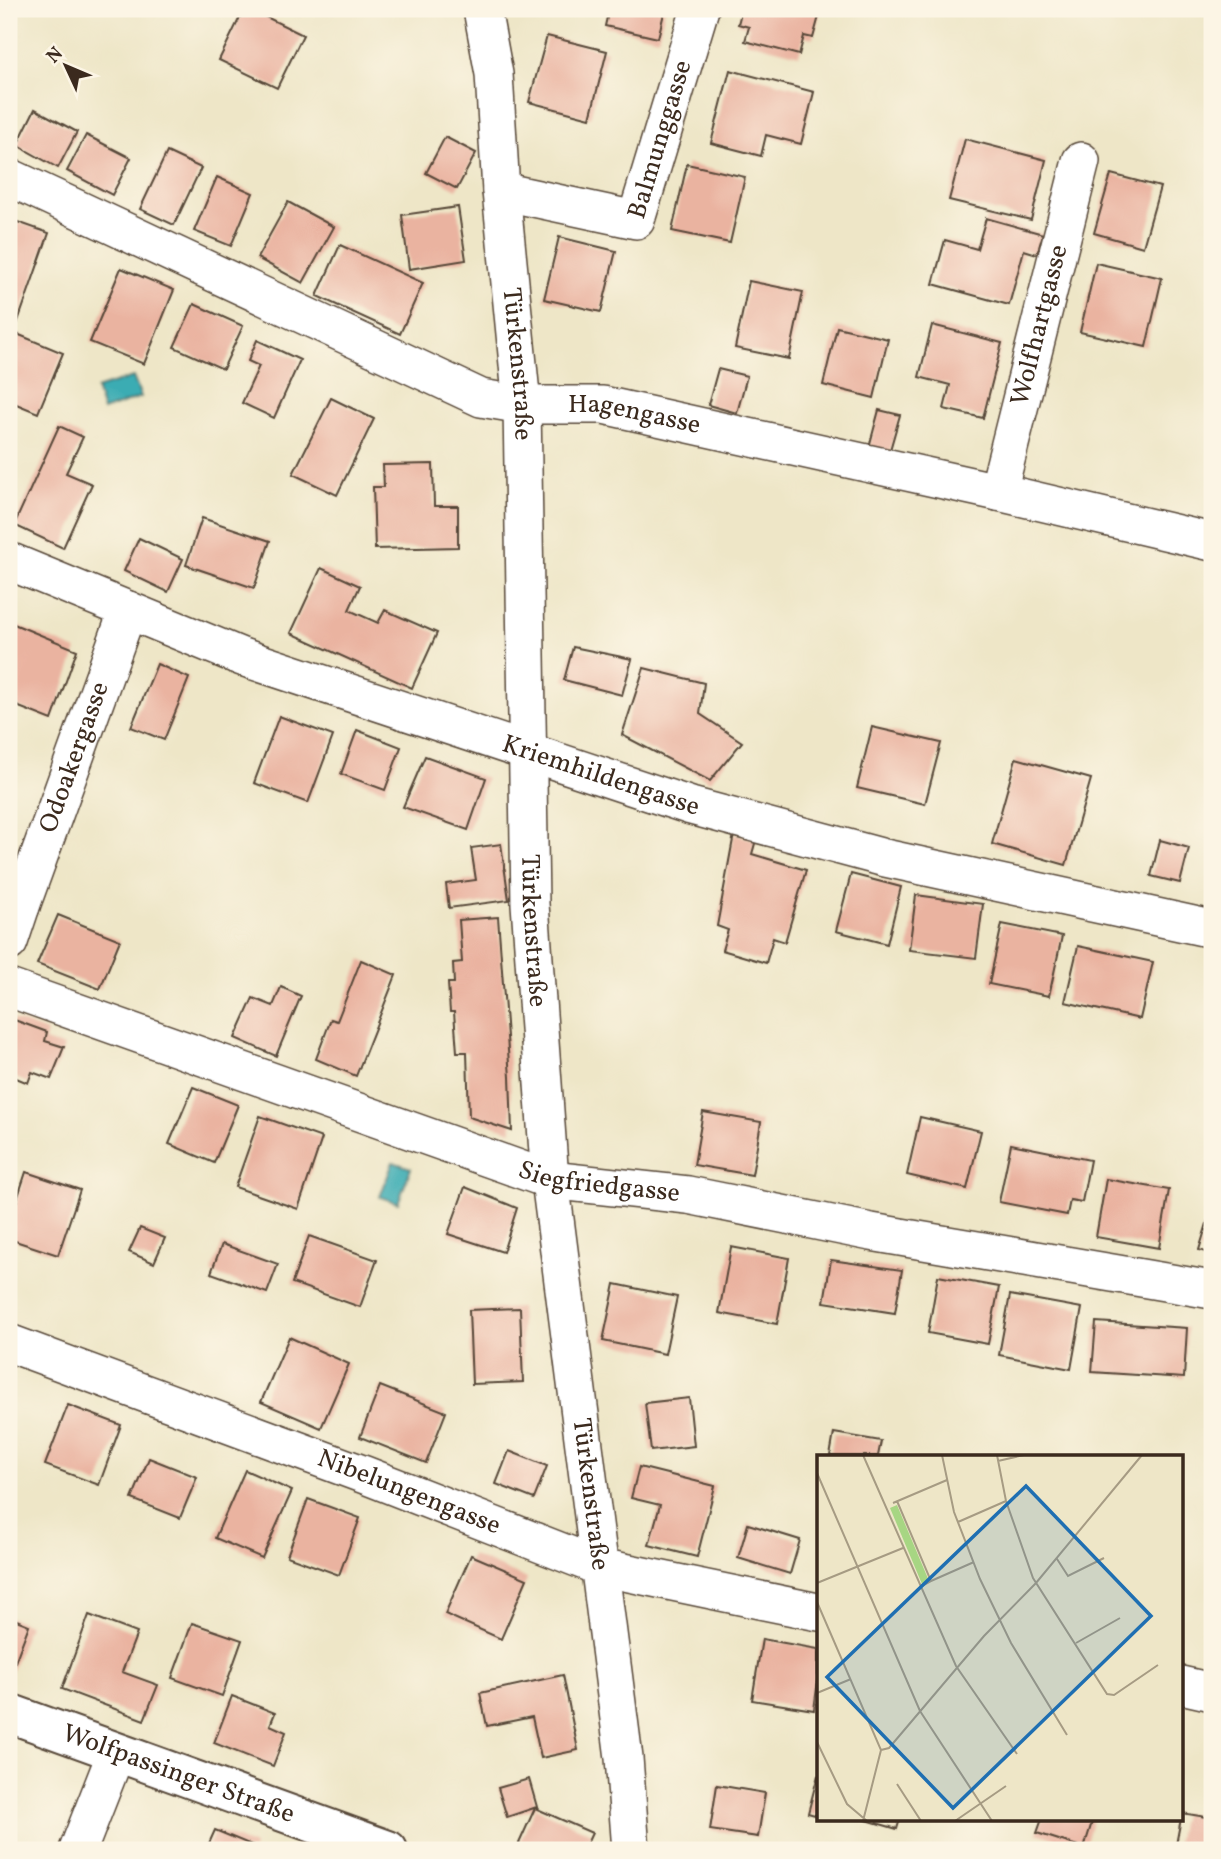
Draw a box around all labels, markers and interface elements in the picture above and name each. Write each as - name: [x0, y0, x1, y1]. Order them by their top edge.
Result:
- north arrow: [32, 32, 102, 102]
- text: N: [41, 41, 69, 70]
- street label: Balmunggasse: [619, 56, 701, 224]
- street label: Wolfhartgasse: [1002, 241, 1077, 409]
- street label: Türkenstraße: [493, 286, 541, 441]
- street label: Hagengasse: [568, 387, 704, 444]
- street label: Odoakergasse: [31, 677, 119, 838]
- street label: Kriemhildengasse: [497, 726, 703, 825]
- street label: Türkenstraße: [511, 854, 555, 1008]
- street label: Siegfriedgasse: [513, 1152, 682, 1212]
- street label: Türkenstraße: [563, 1416, 618, 1573]
- street label: Nibelungengasse: [312, 1441, 506, 1544]
- inset map: [817, 1455, 1182, 1820]
- street label: Wolfpassinger Straße: [57, 1716, 299, 1833]

